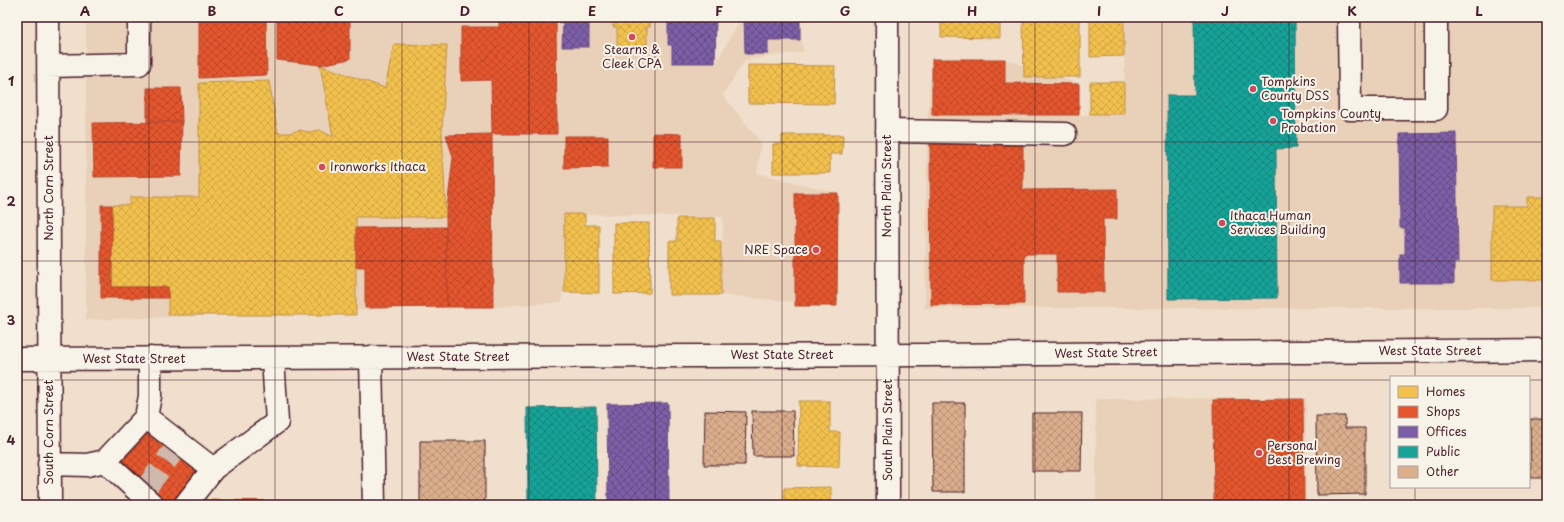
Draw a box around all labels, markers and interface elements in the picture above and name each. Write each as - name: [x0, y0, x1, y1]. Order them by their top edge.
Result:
- text: A: [80, 1, 90, 20]
- text: B: [208, 1, 217, 20]
- text: C: [334, 1, 344, 20]
- text: D: [460, 1, 470, 20]
- text: E: [588, 1, 596, 20]
- text: F: [715, 1, 723, 20]
- text: G: [840, 1, 850, 20]
- text: H: [967, 1, 977, 20]
- text: I: [1097, 1, 1101, 20]
- text: J: [1221, 1, 1229, 20]
- text: K: [1347, 1, 1357, 20]
- text: L: [1475, 1, 1483, 20]
- marker: Stearns & Cleek CPA: [627, 32, 637, 42]
- place label: Stearns & Cleek CPA: [602, 40, 662, 72]
- text: 1: [8, 71, 14, 90]
- place label: Tompkins County DSS: [1261, 72, 1329, 104]
- marker: Tompkins County DSS: [1248, 84, 1258, 94]
- place label: Tompkins County Probation: [1281, 104, 1381, 136]
- marker: Tompkins County Probation: [1268, 116, 1278, 126]
- street label: North Plain Street: [877, 134, 895, 237]
- street label: North Corn Street: [39, 135, 57, 241]
- place label: Ironworks Ithaca: [330, 157, 427, 175]
- marker: Ironworks Ithaca: [317, 162, 327, 172]
- text: 2: [6, 191, 16, 210]
- place label: Ithaca Human Services Building: [1230, 206, 1326, 238]
- marker: Ithaca Human Services Building: [1217, 218, 1227, 228]
- place label: NRE Space: [744, 240, 808, 258]
- marker: NRE Space: [811, 245, 821, 255]
- text: 3: [7, 310, 16, 329]
- street label: West State Street: [1379, 341, 1482, 359]
- street label: West State Street: [1054, 342, 1158, 362]
- street label: West State Street: [731, 345, 834, 363]
- street label: West State Street: [407, 347, 510, 365]
- street label: West State Street: [83, 349, 186, 367]
- legend: [1390, 376, 1530, 488]
- street label: South Corn Street: [39, 379, 57, 484]
- street label: South Plain Street: [878, 379, 896, 481]
- text: Homes: [1426, 382, 1465, 400]
- text: Shops: [1426, 402, 1461, 420]
- text: Offices: [1426, 422, 1467, 440]
- text: 4: [7, 430, 16, 449]
- place label: Personal Best Brewing: [1267, 436, 1341, 468]
- text: Public: [1426, 442, 1460, 460]
- marker: Personal Best Brewing: [1254, 448, 1264, 458]
- text: Other: [1426, 462, 1459, 480]

